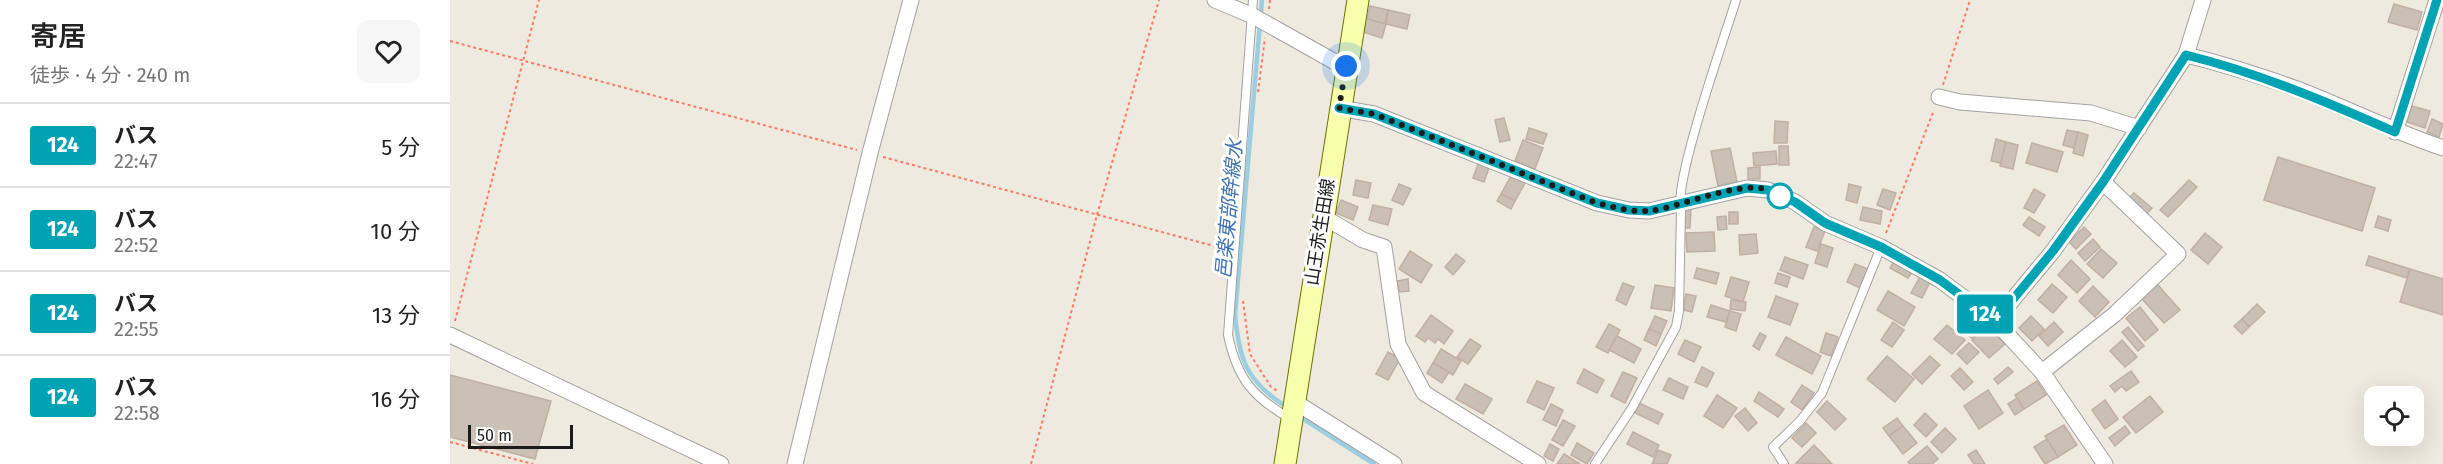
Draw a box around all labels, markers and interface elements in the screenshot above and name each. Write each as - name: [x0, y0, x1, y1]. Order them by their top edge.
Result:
- text: 寄居: [30, 20, 86, 53]
- button: heart: [357, 20, 420, 83]
- your location: [1331, 51, 1361, 81]
- text: 徒歩 · 4 分 · 240 m: [30, 63, 190, 87]
- text: バス: [114, 122, 158, 149]
- text: 124: [47, 132, 79, 158]
- text: 5 分: [381, 134, 420, 161]
- water label: 邑楽東部幹線水: [1211, 136, 1247, 280]
- text: 22:47: [114, 149, 158, 173]
- street label: 山王赤生田線: [1301, 177, 1339, 287]
- unlabelled marker: [1767, 183, 1793, 209]
- text: バス: [114, 206, 158, 233]
- text: 124: [47, 216, 79, 242]
- text: 10 分: [370, 218, 420, 245]
- text: 22:52: [114, 233, 158, 257]
- text: バス: [114, 290, 158, 317]
- line badge: 124: [1950, 294, 2020, 334]
- text: 124: [47, 300, 79, 326]
- text: 124: [1969, 301, 2001, 327]
- text: 13 分: [372, 302, 420, 329]
- text: 22:55: [114, 317, 159, 341]
- text: バス: [114, 374, 158, 401]
- text: 124: [47, 384, 79, 410]
- text: 16 分: [371, 386, 420, 413]
- map controls: [2364, 386, 2424, 446]
- button: locate: [2364, 386, 2424, 446]
- text: 22:58: [114, 401, 160, 425]
- scale bar: [468, 422, 573, 450]
- text: 50 m: [477, 426, 512, 445]

